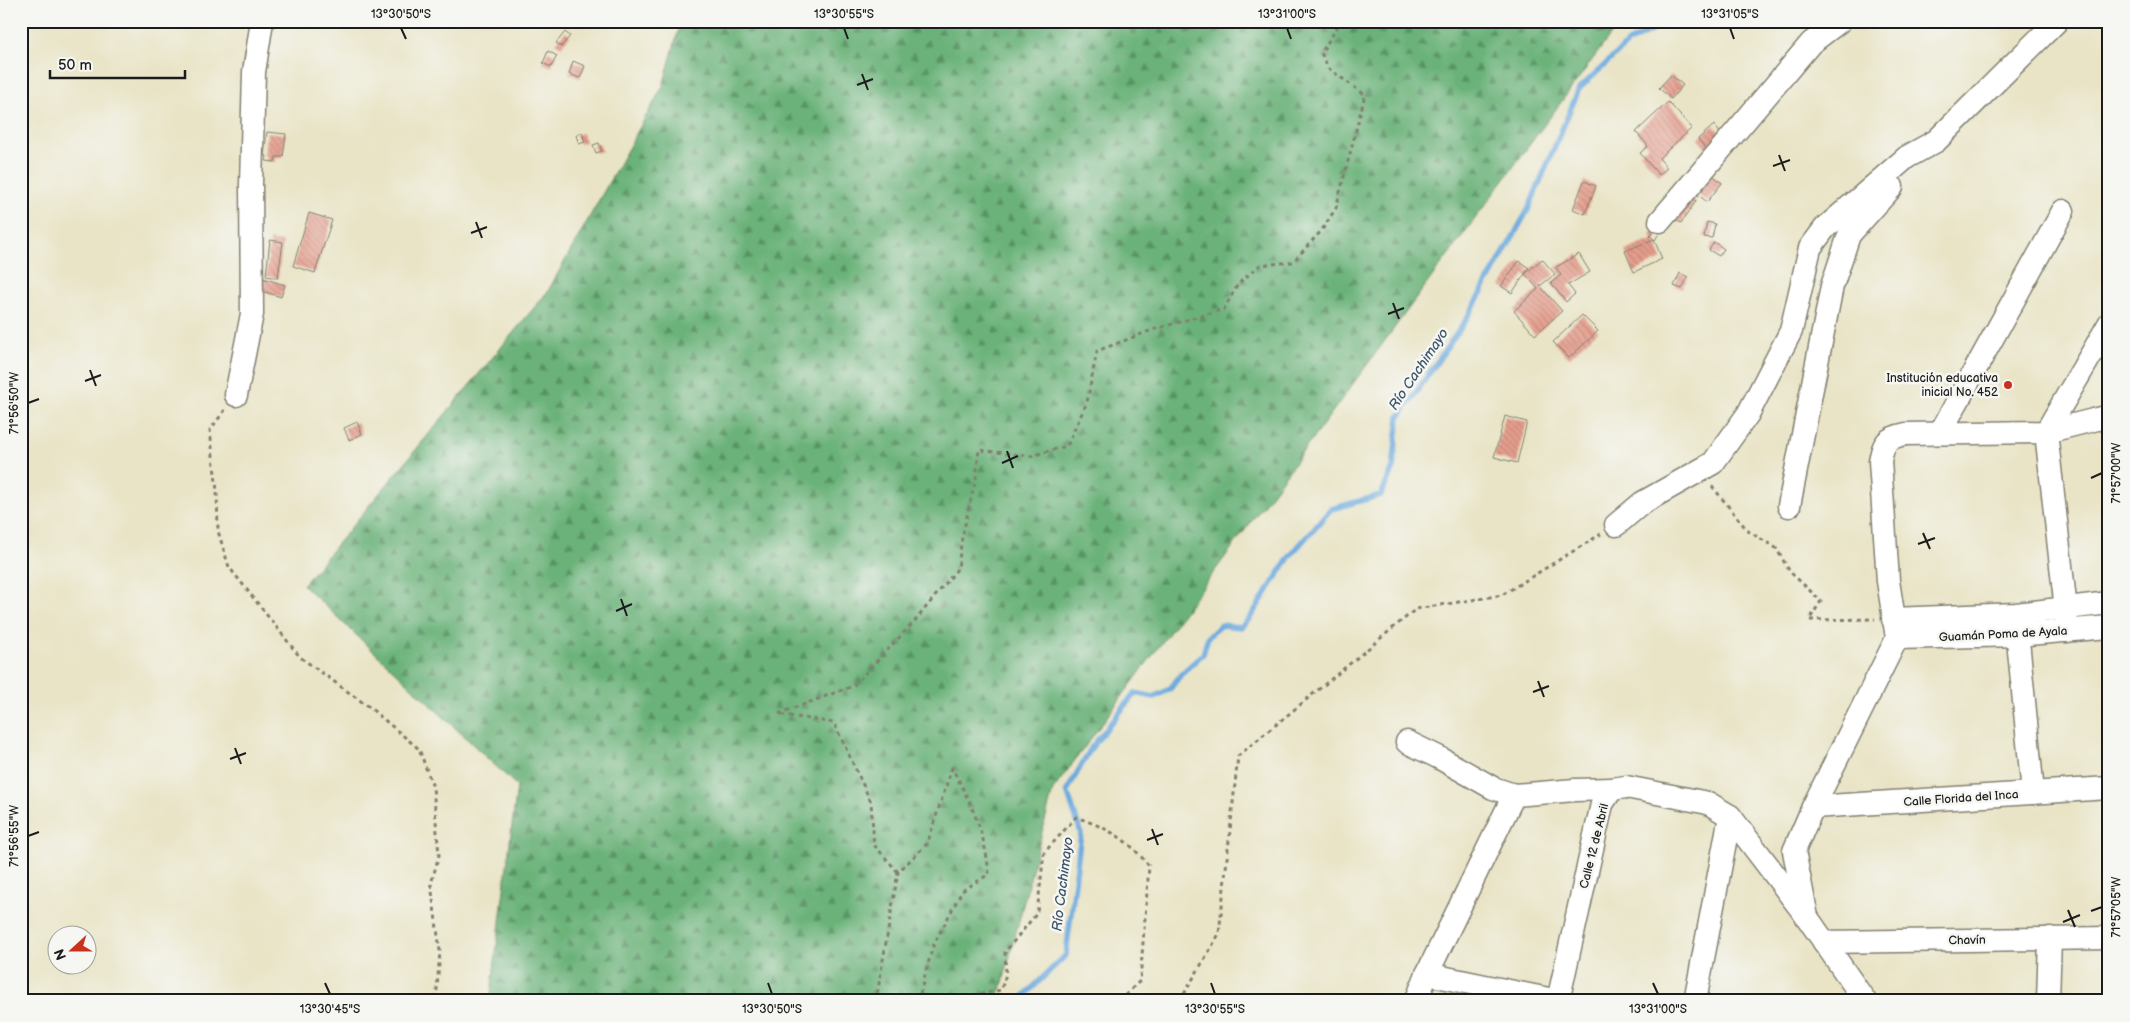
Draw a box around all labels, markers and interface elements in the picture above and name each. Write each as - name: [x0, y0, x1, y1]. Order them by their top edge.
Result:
- text: 13°30'50"S: [371, 7, 431, 22]
- text: 13°30'55"S: [814, 7, 874, 22]
- text: 13°31'00"S: [1258, 7, 1316, 22]
- text: 13°31'05"S: [1701, 7, 1759, 22]
- scale bar: [50, 48, 185, 80]
- text: 50 m: [58, 56, 92, 75]
- water label: Río Cachimayo: [1385, 325, 1452, 413]
- place label: Institución educativa inicial No. 452: [1886, 371, 1998, 400]
- text: 71°56'50"W: [7, 372, 22, 434]
- marker: Institución educativa inicial No. 452: [2002, 379, 2014, 391]
- text: 71°57'00"W: [2109, 442, 2124, 504]
- street label: Guamán Poma de Ayala: [1938, 624, 2068, 645]
- street label: Calle Florida del Inca: [1903, 787, 2019, 810]
- street label: Calle 12 de Abril: [1577, 802, 1612, 890]
- text: 71°56'55"W: [7, 805, 22, 867]
- water label: Río Cachimayo: [1048, 836, 1077, 932]
- text: 71°57'05"W: [2109, 877, 2124, 937]
- north arrow: [48, 924, 98, 974]
- street label: Chavín: [1948, 933, 1986, 948]
- text: N: [51, 947, 70, 962]
- text: 13°30'45"S: [300, 1002, 360, 1017]
- text: 13°30'50"S: [742, 1002, 802, 1017]
- text: 13°30'55"S: [1185, 1002, 1245, 1017]
- text: 13°31'00"S: [1629, 1002, 1687, 1017]

